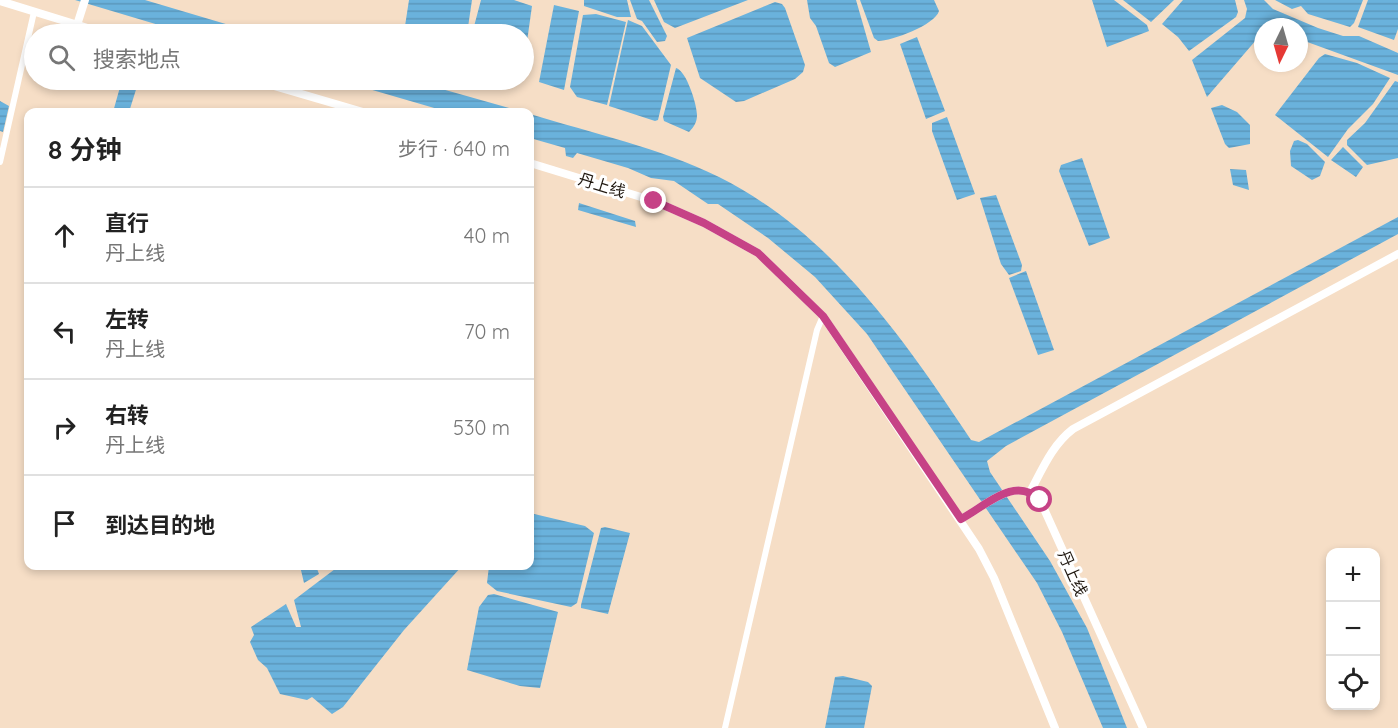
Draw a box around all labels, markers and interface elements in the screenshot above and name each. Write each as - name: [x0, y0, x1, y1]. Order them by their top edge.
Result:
- north arrow: [1254, 18, 1308, 72]
- search box: [24, 24, 534, 90]
- icon: search: [45, 41, 78, 74]
- text: 搜索地点: [93, 45, 181, 73]
- text: 8 分钟: [48, 133, 122, 166]
- text: 步行 · 640 m: [398, 136, 510, 161]
- street label: 丹上线: [576, 168, 628, 202]
- route end: [640, 187, 666, 213]
- text: 直行: [105, 209, 149, 237]
- icon: ahead: [48, 219, 81, 252]
- text: 40 m: [464, 223, 510, 248]
- text: 丹上线: [105, 240, 165, 265]
- text: 左转: [105, 305, 149, 333]
- icon: left: [48, 315, 81, 348]
- text: 70 m: [464, 319, 510, 344]
- text: 丹上线: [105, 336, 165, 361]
- text: 右转: [105, 401, 149, 429]
- icon: right: [48, 411, 81, 444]
- text: 530 m: [453, 415, 510, 440]
- text: 丹上线: [105, 432, 165, 457]
- route start: [1026, 486, 1052, 512]
- icon: arrive: [48, 507, 81, 540]
- text: 到达目的地: [105, 511, 215, 539]
- street label: 丹上线: [1054, 547, 1092, 599]
- map controls: [1326, 548, 1380, 710]
- button: +: [1326, 548, 1380, 602]
- button: −: [1326, 602, 1380, 656]
- button: locate: [1326, 656, 1380, 710]

